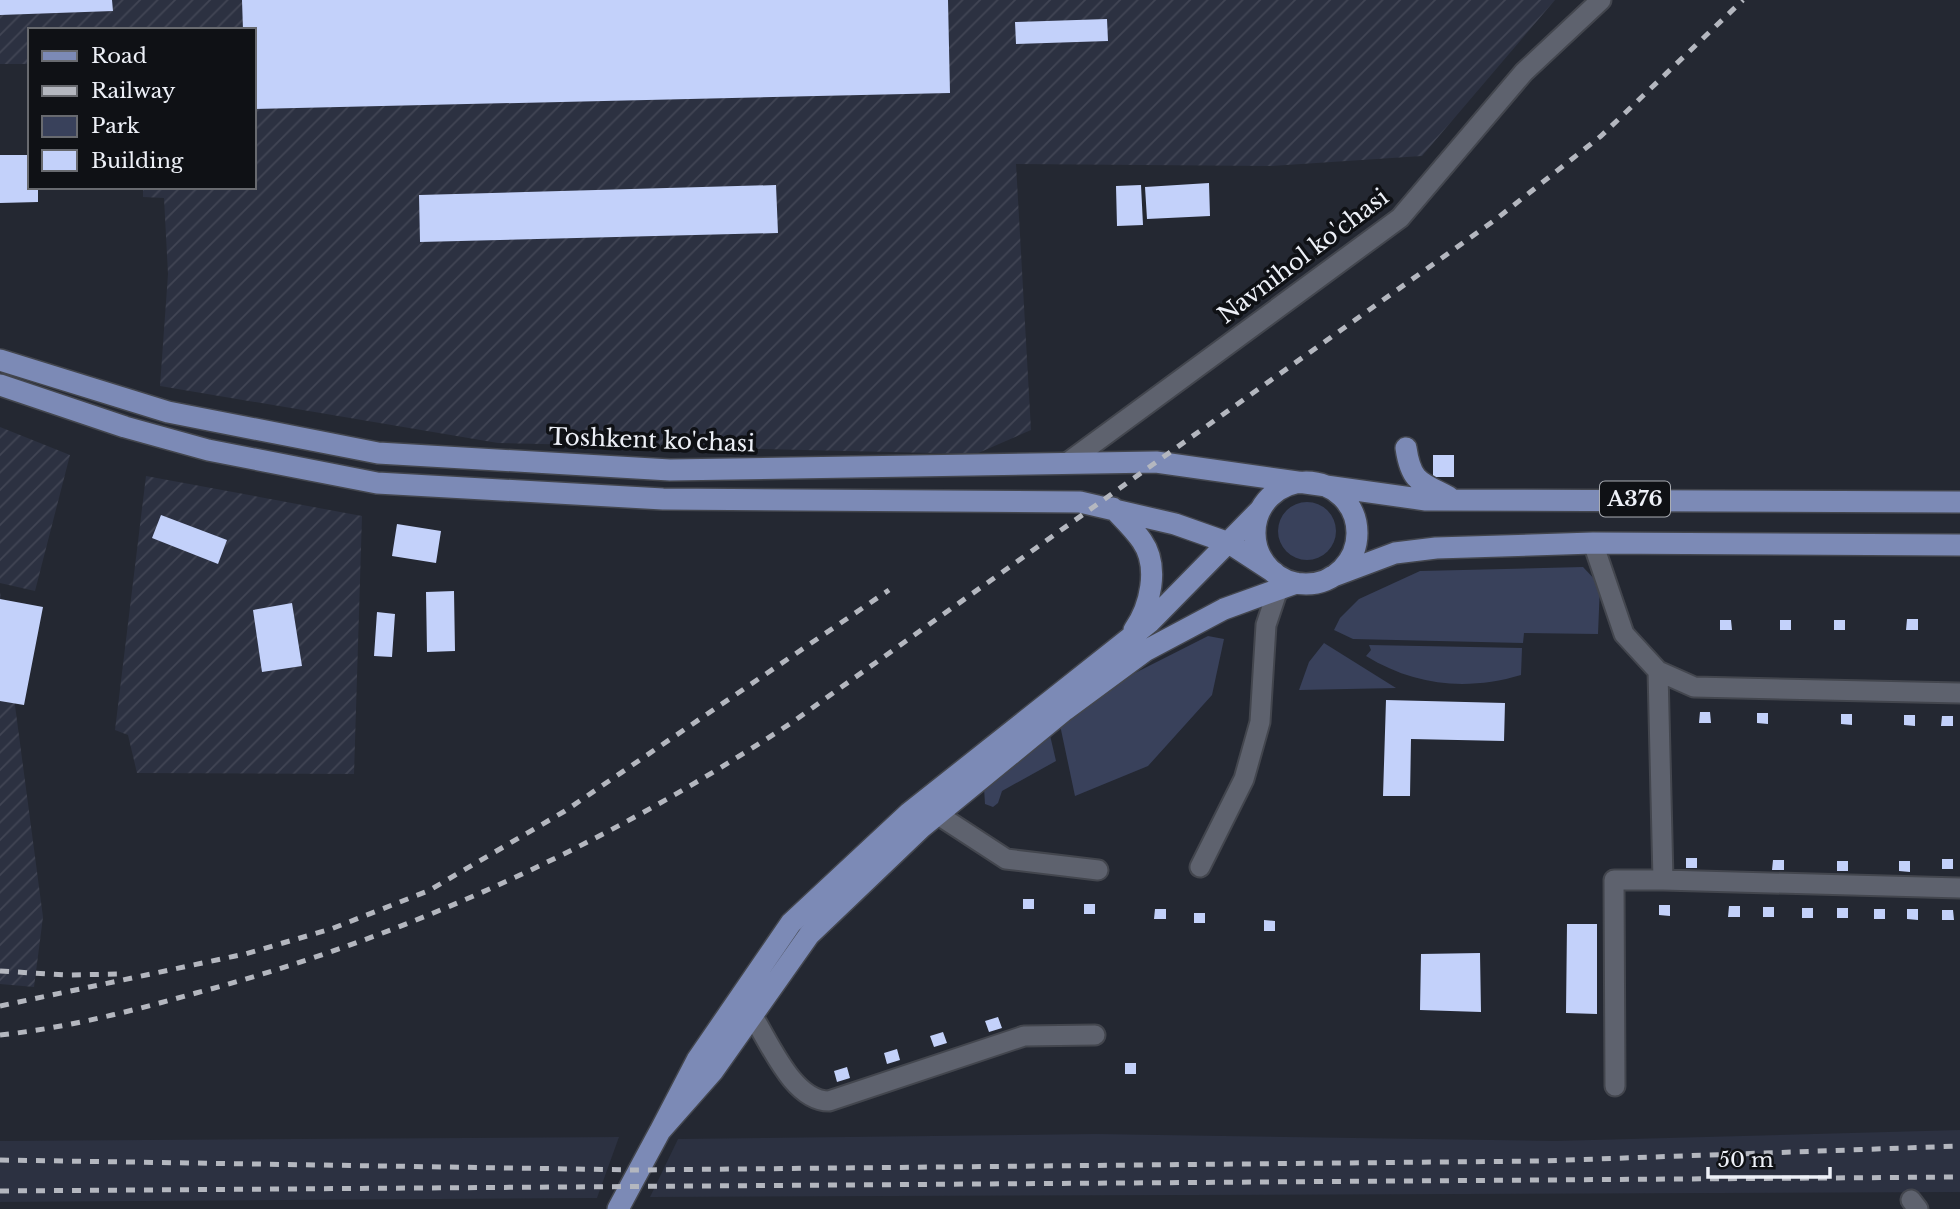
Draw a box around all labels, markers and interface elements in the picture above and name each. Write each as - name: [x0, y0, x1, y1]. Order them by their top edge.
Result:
- legend: [28, 28, 256, 189]
- text: Road: [91, 43, 147, 69]
- text: Railway: [91, 78, 176, 104]
- text: Park: [91, 113, 140, 139]
- text: Building: [91, 148, 184, 174]
- street label: Navnihol ko'chasi: [1212, 183, 1394, 329]
- street label: Toshkent ko'chasi: [548, 422, 756, 458]
- road number: A376: [1600, 482, 1670, 516]
- scale bar: [1708, 1136, 1830, 1180]
- text: 50 m: [1718, 1147, 1774, 1173]

